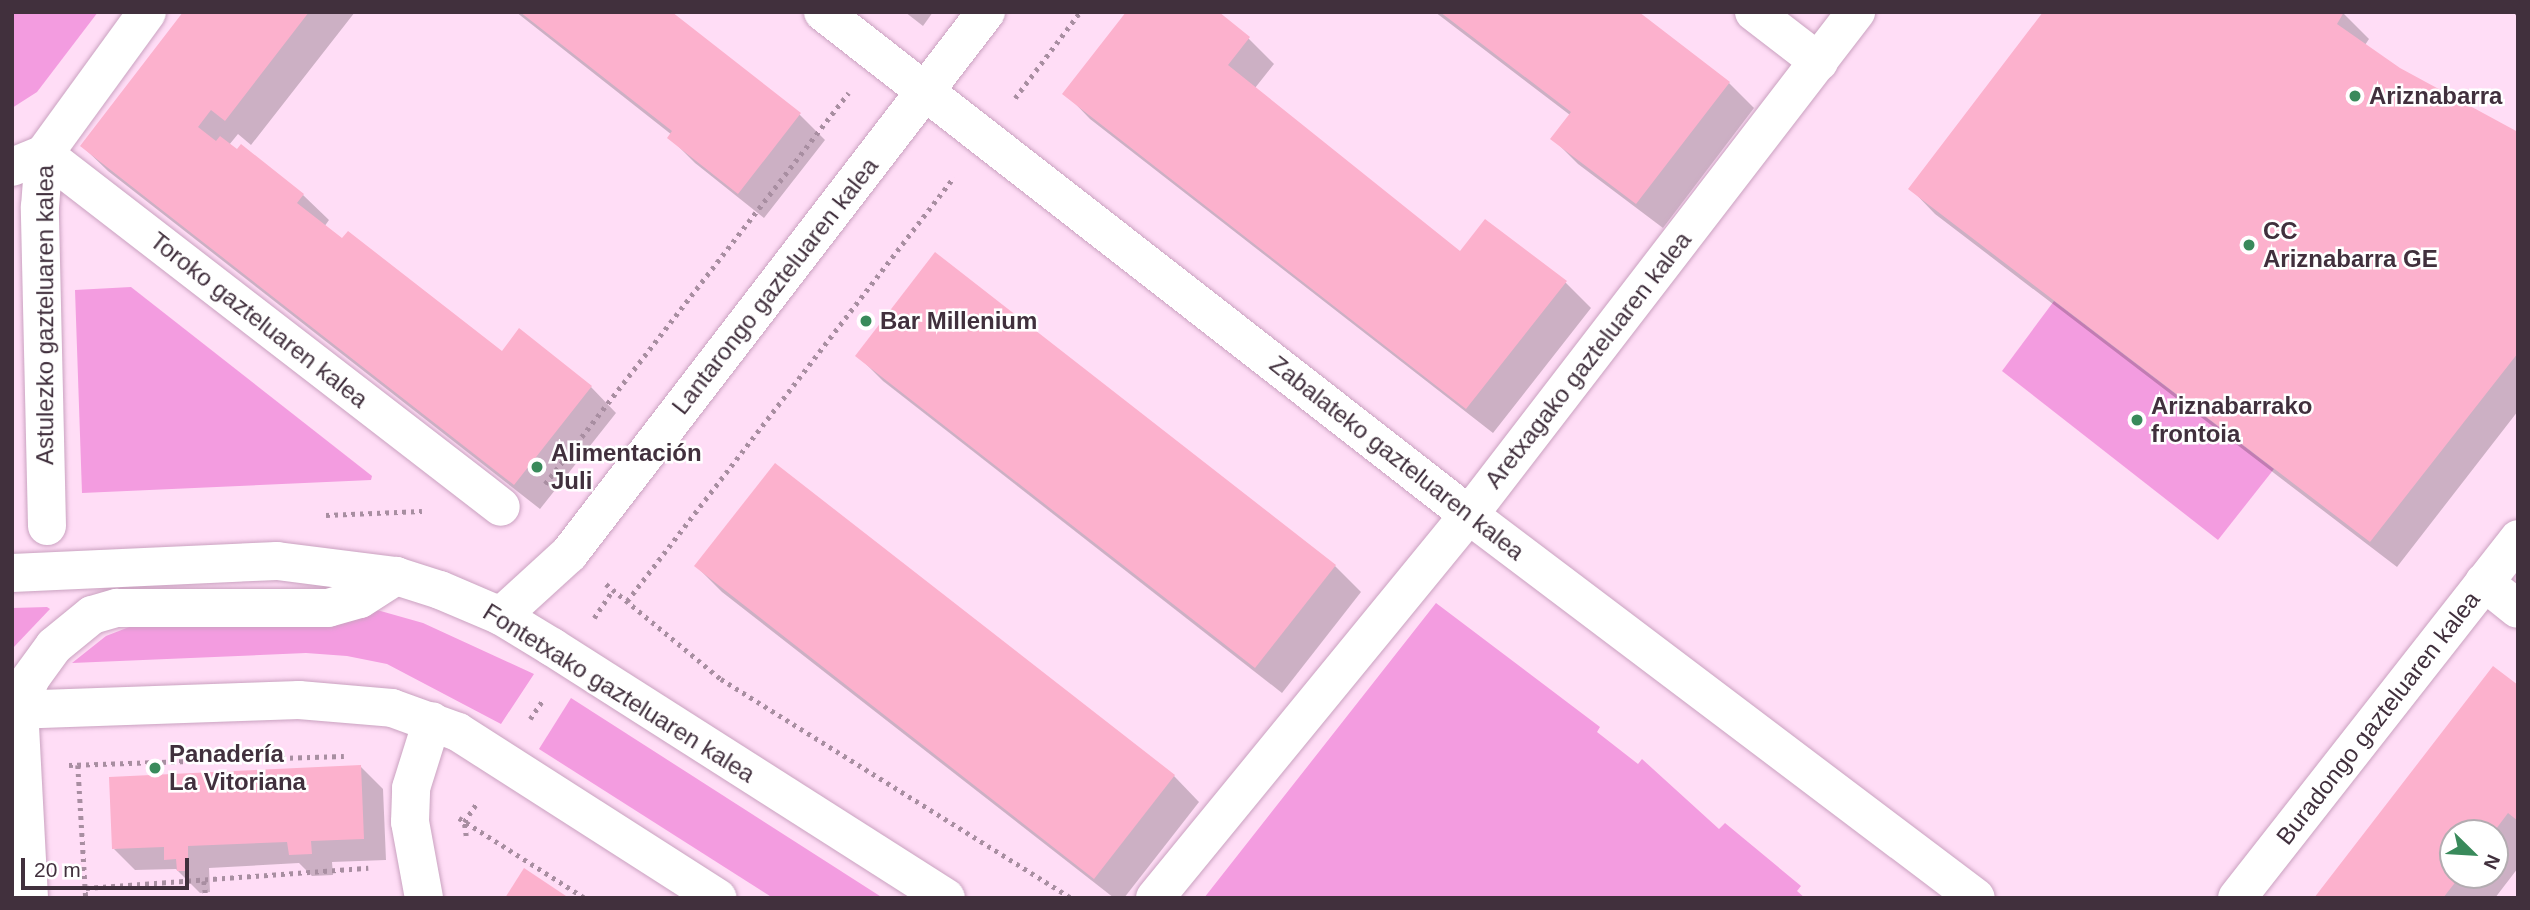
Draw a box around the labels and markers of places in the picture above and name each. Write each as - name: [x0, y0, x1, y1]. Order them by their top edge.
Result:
- place label: Ariznabarra: [2369, 82, 2502, 110]
- marker: Ariznabarra: [2347, 88, 2363, 104]
- place label: CC Ariznabarra GE: [2263, 217, 2438, 273]
- marker: CC Ariznabarra GE: [2241, 237, 2257, 253]
- place label: Bar Millenium: [880, 307, 1037, 335]
- marker: Bar Millenium: [858, 313, 874, 329]
- place label: Ariznabarrako frontoia: [2151, 392, 2312, 448]
- marker: Ariznabarrako frontoia: [2129, 412, 2145, 428]
- place label: Alimentación Juli: [551, 439, 702, 495]
- marker: Alimentación Juli: [529, 459, 545, 475]
- place label: Panadería La Vitoriana: [169, 740, 306, 796]
- marker: Panadería La Vitoriana: [147, 760, 163, 776]

